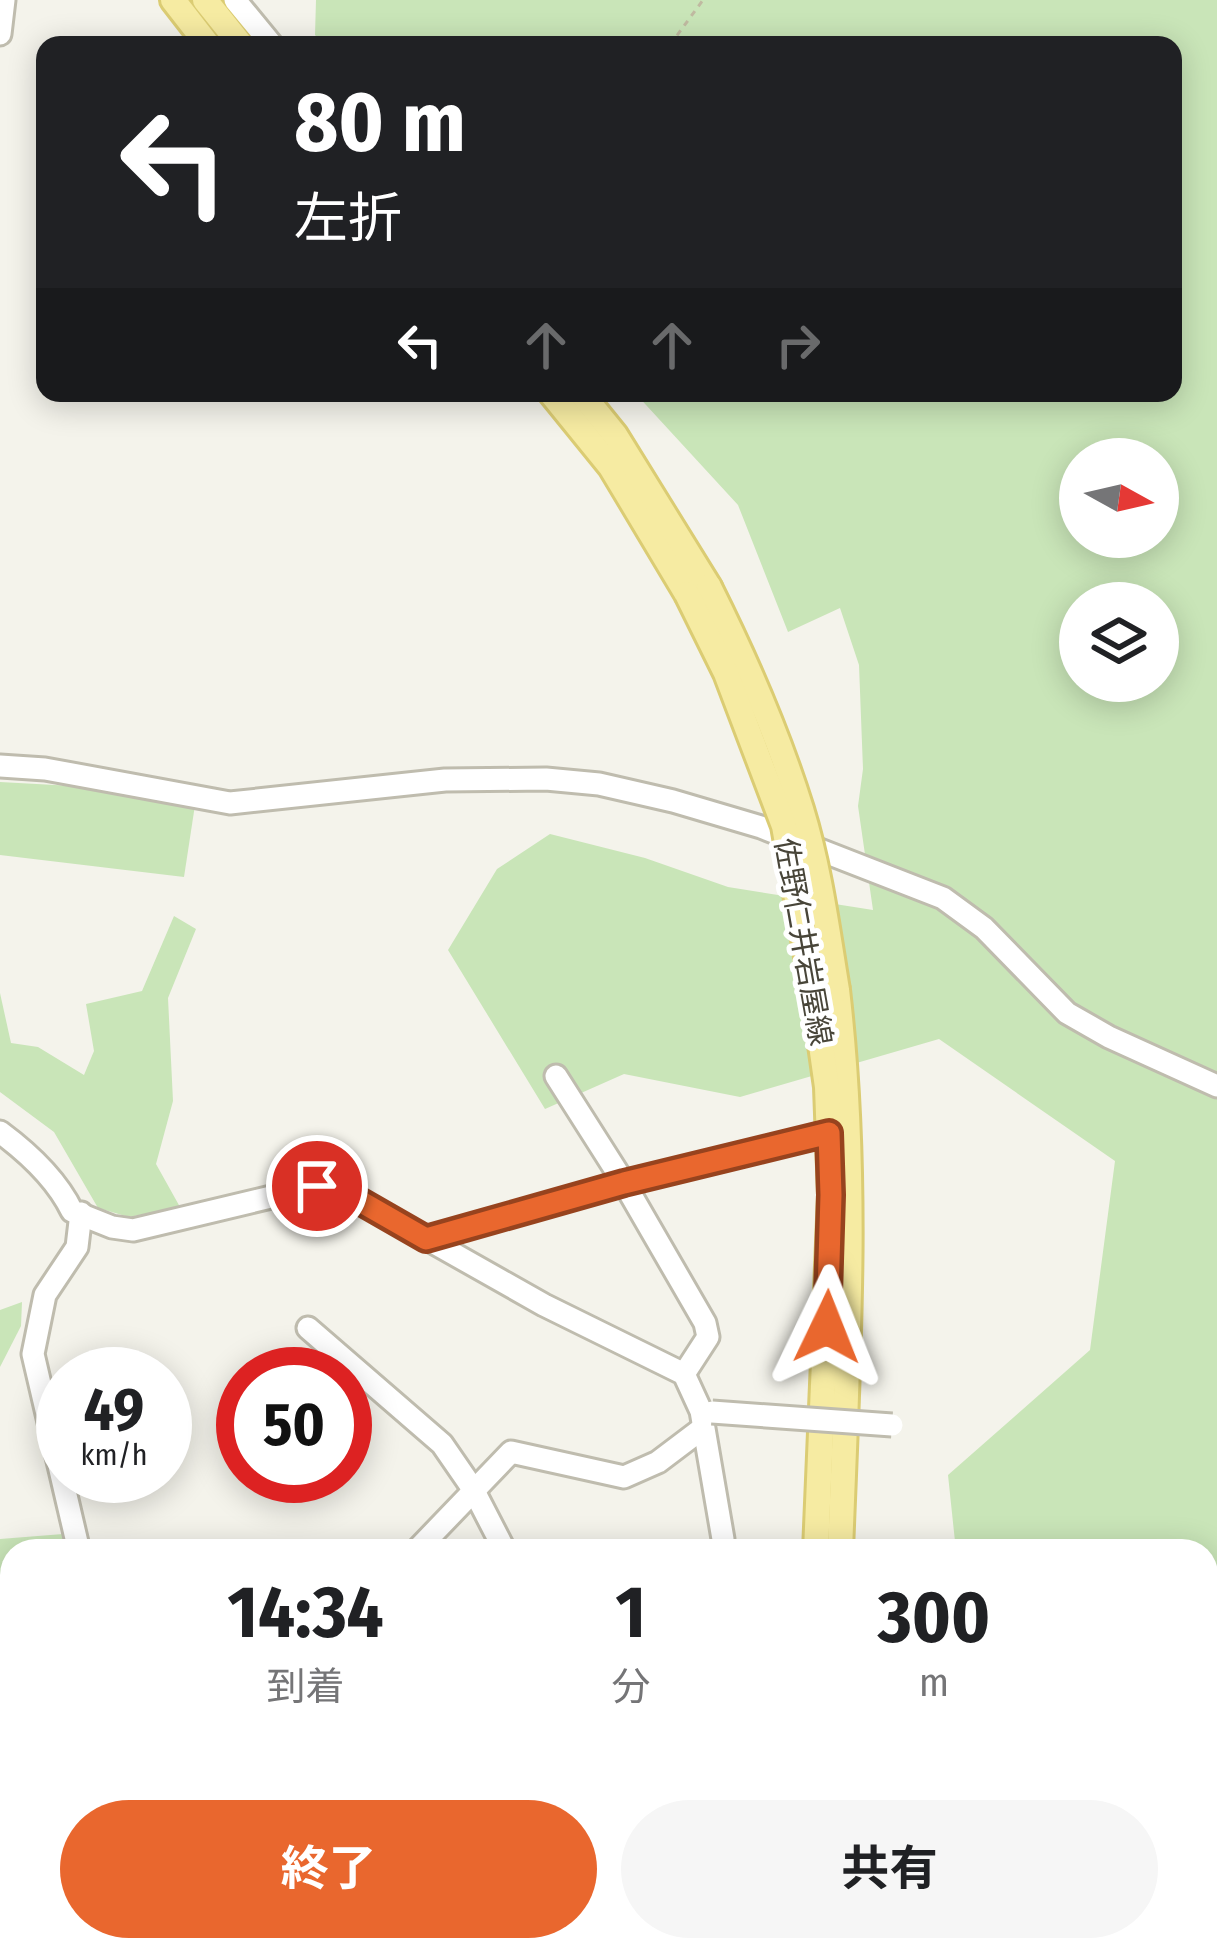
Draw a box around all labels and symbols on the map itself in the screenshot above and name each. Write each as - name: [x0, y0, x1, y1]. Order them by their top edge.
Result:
- north arrow: [1059, 438, 1179, 558]
- street label: 佐野仁井岩屋線: [767, 835, 839, 1049]
- pin: [266, 1135, 368, 1237]
- position arrow: [764, 1264, 890, 1390]
- speed limit sign: 50: [216, 1347, 372, 1503]

